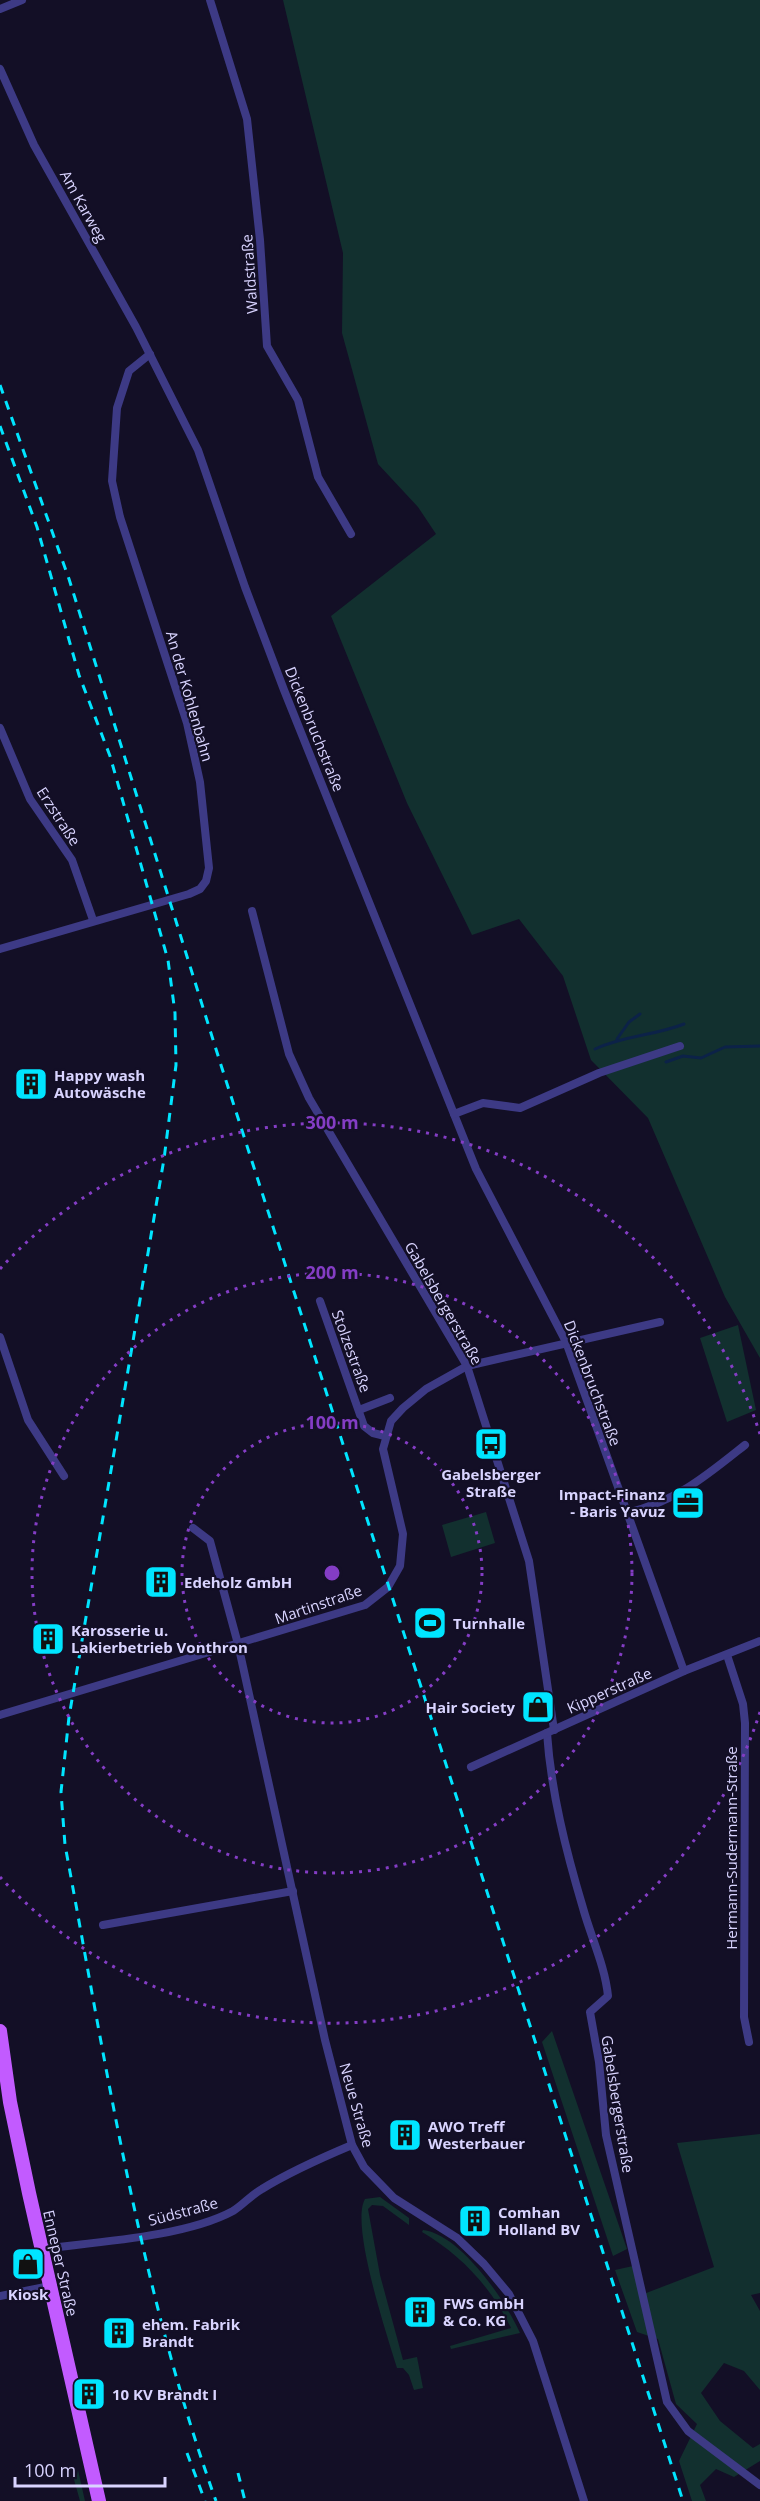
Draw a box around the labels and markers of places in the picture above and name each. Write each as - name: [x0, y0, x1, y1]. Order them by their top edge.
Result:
- place label: Happy wash Autowäsche: [54, 1065, 146, 1102]
- building icon: Happy wash Autowäsche: [13, 1066, 49, 1102]
- bus stop icon: Gabelsberger Straße: [473, 1426, 509, 1462]
- place label: Gabelsberger Straße: [441, 1464, 541, 1501]
- place label: Impact-Finanz - Baris Yavuz: [559, 1484, 665, 1521]
- office icon: Impact-Finanz - Baris Yavuz: [670, 1485, 706, 1521]
- centre of rings: [322, 1563, 342, 1583]
- building icon: Edeholz GmbH: [143, 1564, 179, 1600]
- place label: Edeholz GmbH: [184, 1572, 292, 1592]
- sports icon: Turnhalle: [412, 1605, 448, 1641]
- place label: Turnhalle: [453, 1613, 525, 1633]
- place label: Karosserie u. Lakierbetrieb Vonthron: [71, 1620, 248, 1657]
- building icon: Karosserie u. Lakierbetrieb Vonthron: [30, 1621, 66, 1657]
- shop icon: Hair Society: [520, 1689, 556, 1725]
- place label: Hair Society: [425, 1697, 515, 1717]
- place label: AWO Treff Westerbauer: [428, 2116, 525, 2153]
- building icon: AWO Treff Westerbauer: [387, 2117, 423, 2153]
- place label: Comhan Holland BV: [498, 2202, 580, 2239]
- building icon: Comhan Holland BV: [457, 2203, 493, 2239]
- shop icon: Kiosk: [10, 2246, 46, 2282]
- place label: Kiosk: [8, 2284, 49, 2304]
- place label: FWS GmbH & Co. KG: [443, 2293, 524, 2330]
- building icon: FWS GmbH & Co. KG: [402, 2294, 438, 2330]
- place label: ehem. Fabrik Brandt: [142, 2314, 241, 2351]
- building icon: ehem. Fabrik Brandt: [101, 2315, 137, 2351]
- building icon: 10 KV Brandt I: [71, 2376, 107, 2412]
- place label: 10 KV Brandt I: [112, 2384, 217, 2404]

